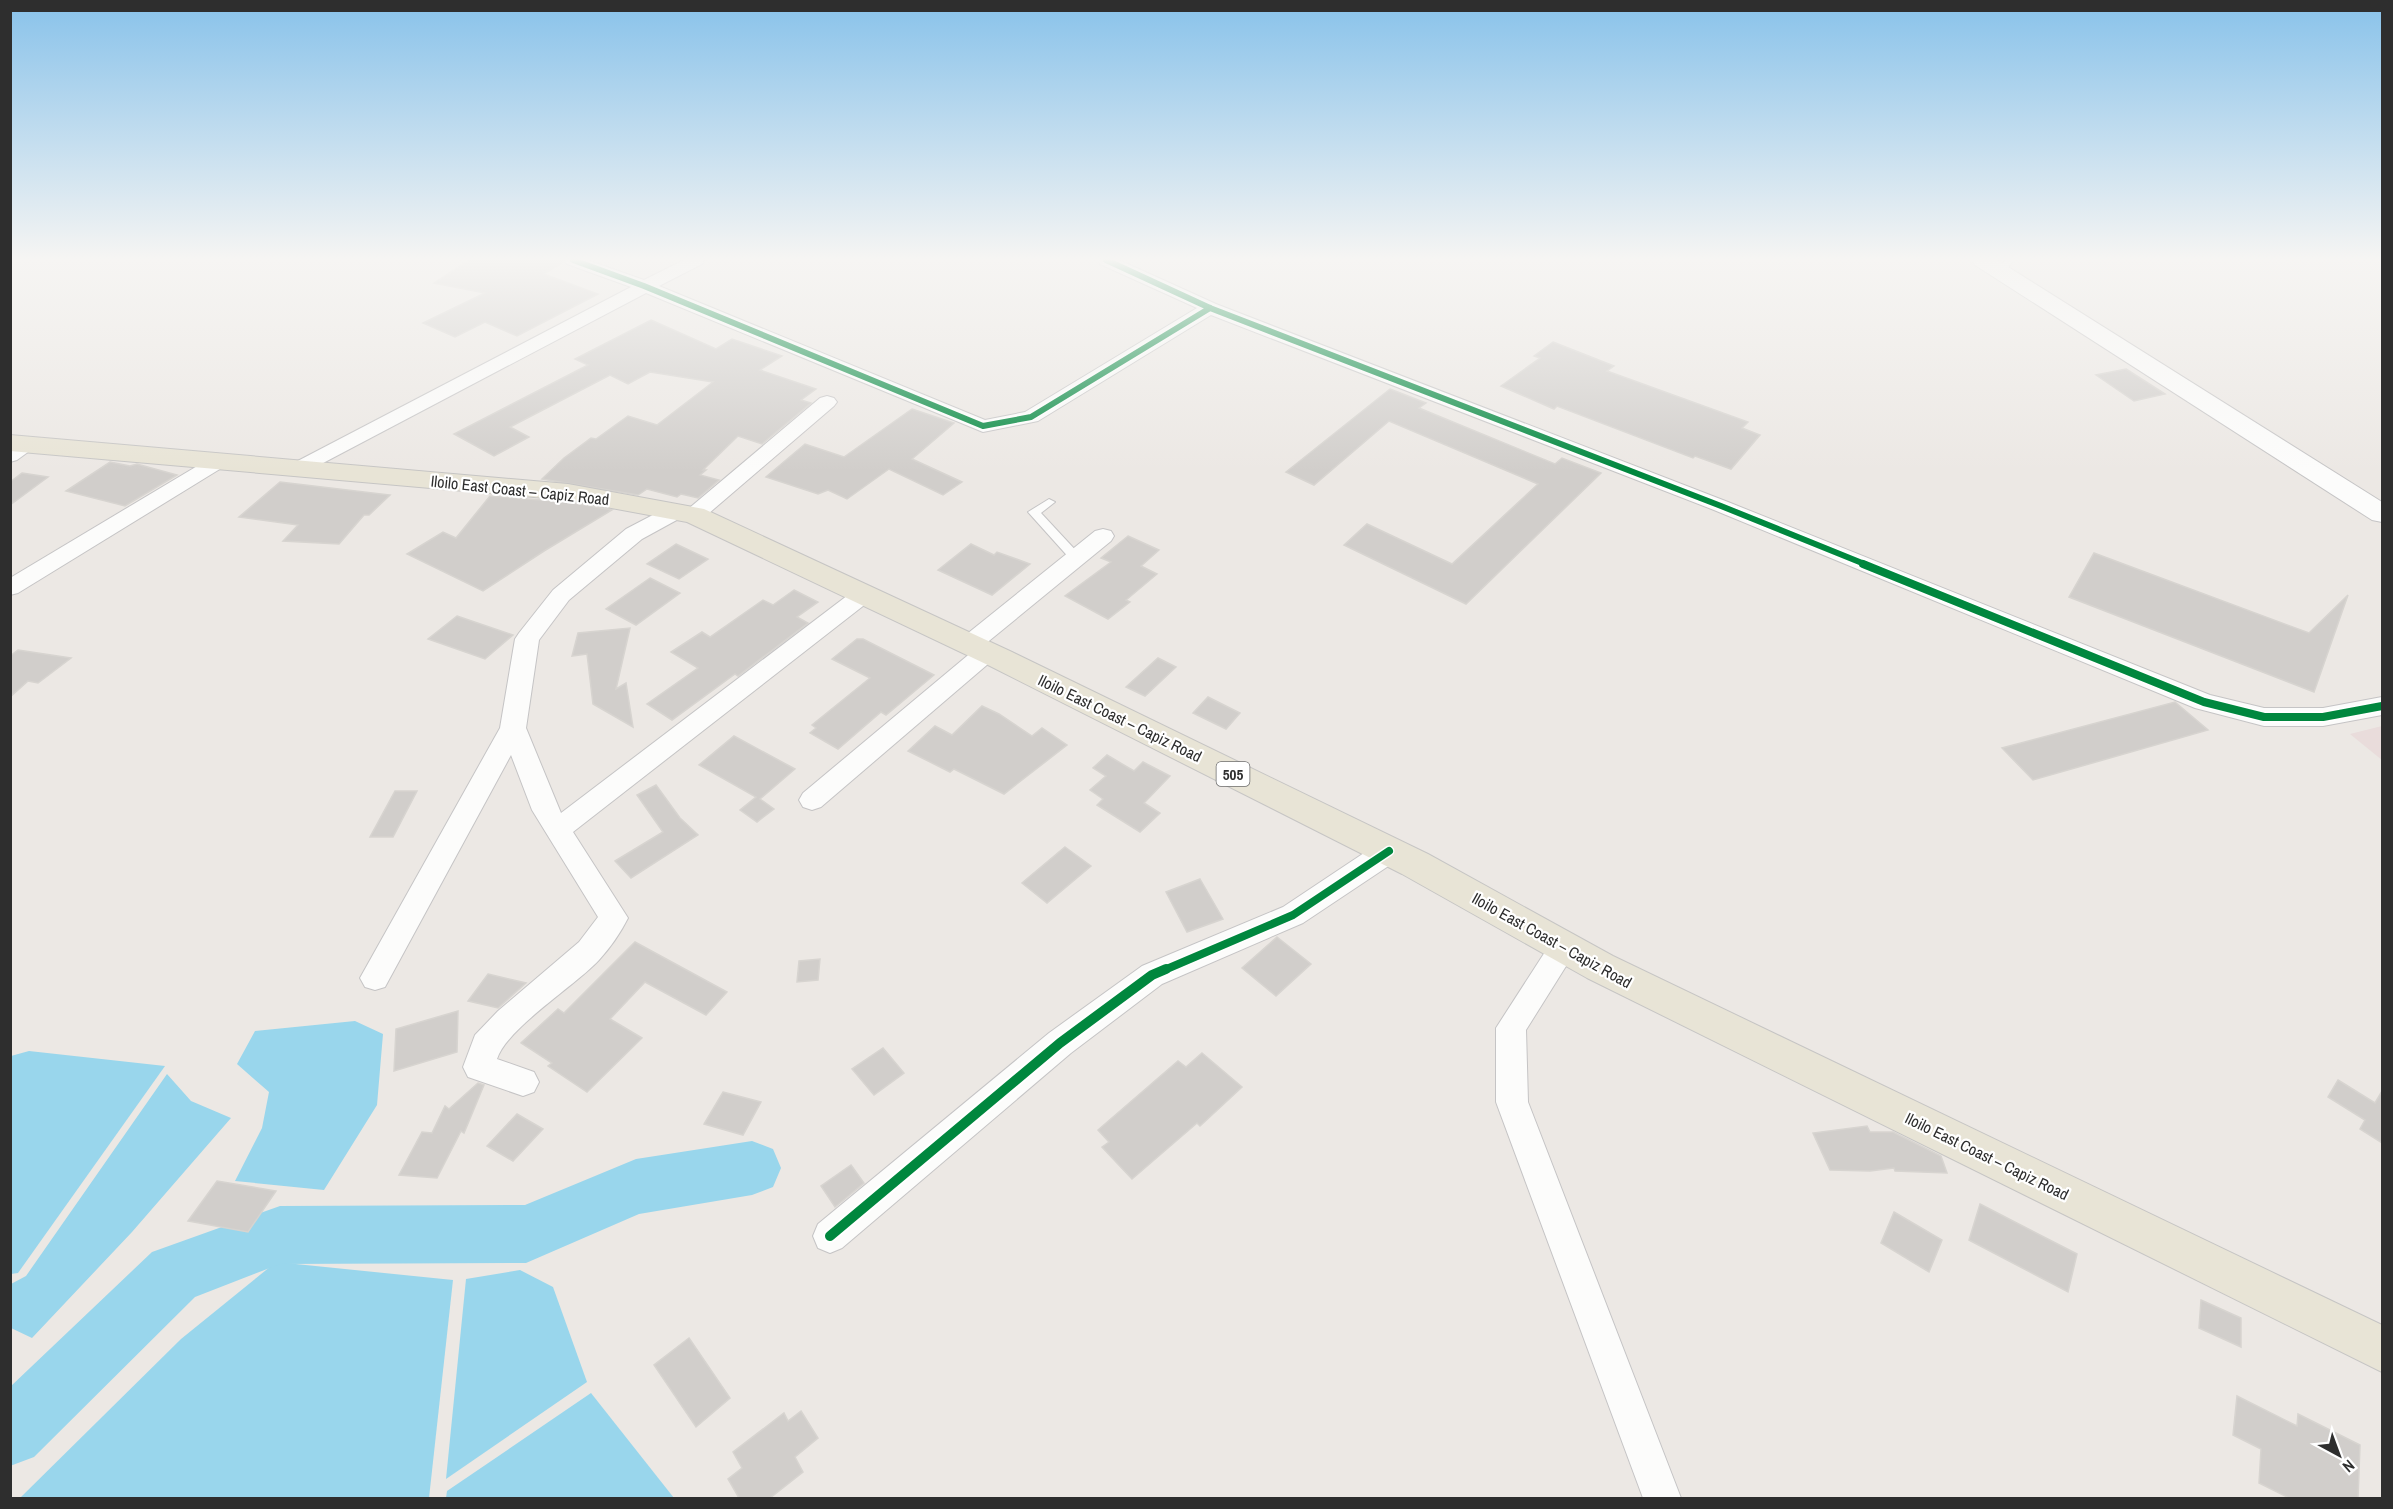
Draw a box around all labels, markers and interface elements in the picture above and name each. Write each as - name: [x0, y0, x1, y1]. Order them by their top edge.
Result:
- street label: Iloilo East Coast – Capiz Road: [430, 470, 610, 510]
- street label: Iloilo East Coast – Capiz Road: [1035, 669, 1205, 767]
- road number: 505: [1216, 762, 1250, 786]
- street label: Iloilo East Coast – Capiz Road: [1468, 887, 1636, 993]
- street label: Iloilo East Coast – Capiz Road: [1902, 1107, 2072, 1205]
- north arrow: [2309, 1425, 2369, 1485]
- text: N: [2338, 1455, 2360, 1478]

